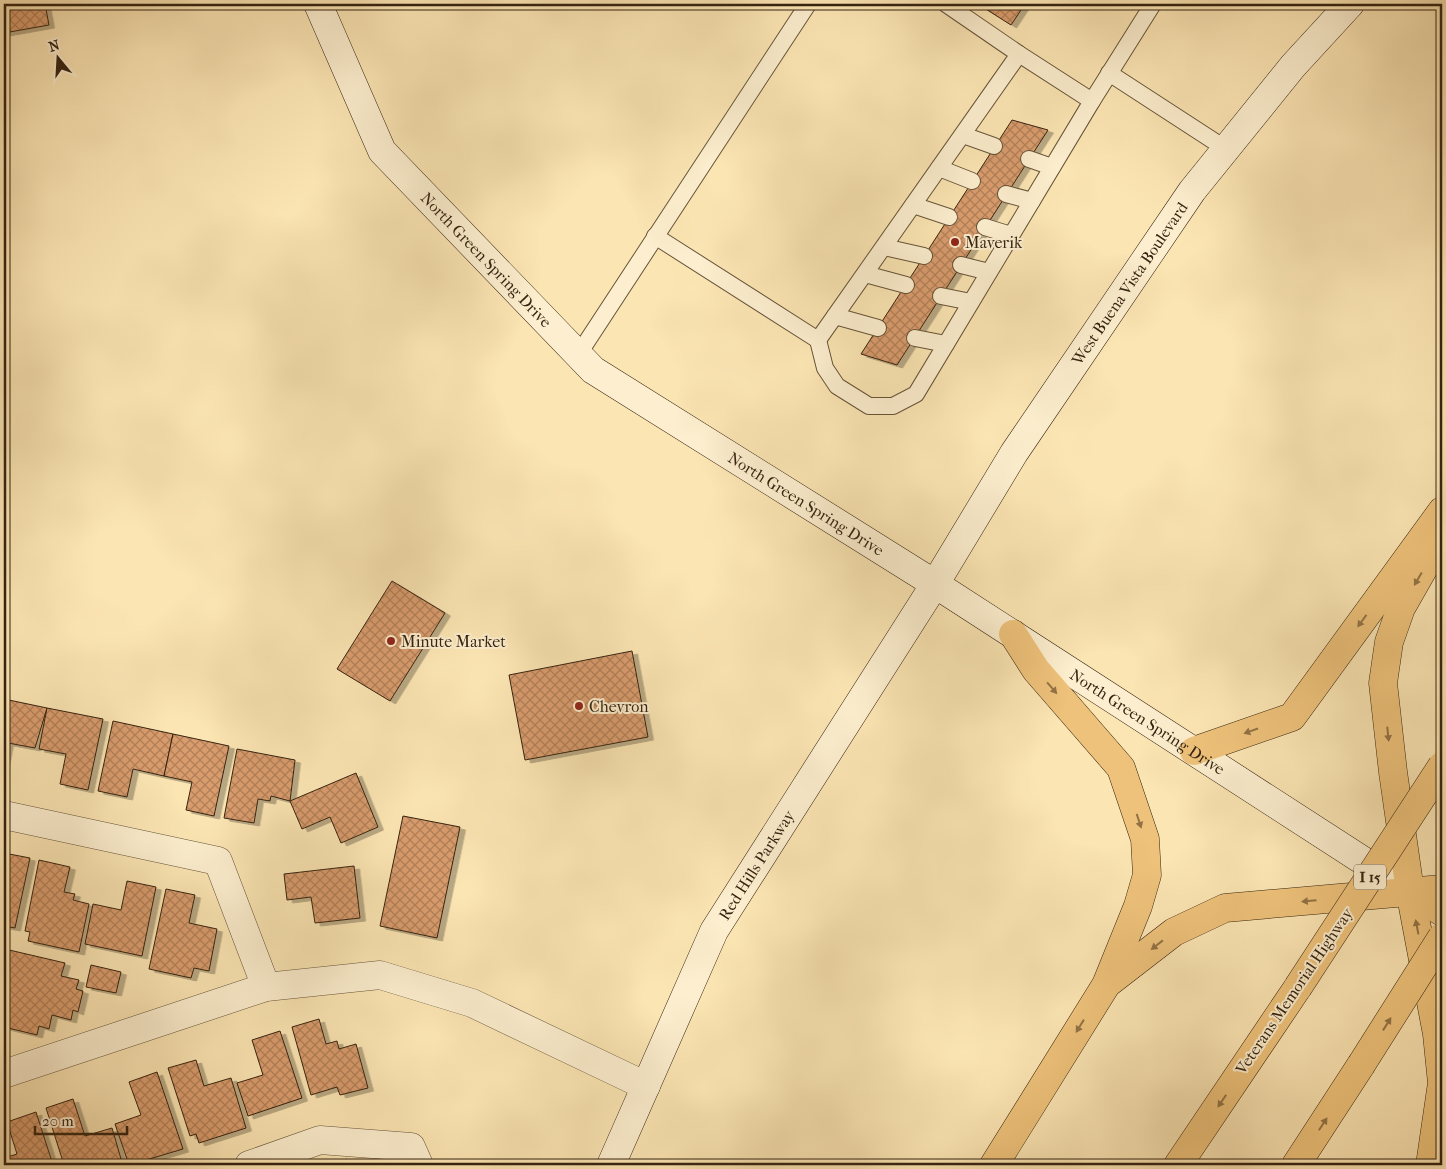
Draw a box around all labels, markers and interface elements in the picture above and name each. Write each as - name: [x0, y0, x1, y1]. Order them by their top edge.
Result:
- north arrow: [32, 32, 82, 82]
- text: N: [46, 36, 62, 56]
- street label: North Green Spring Drive: [417, 188, 556, 331]
- street label: West Buena Vista Boulevard: [1067, 198, 1191, 369]
- place label: Maverik: [965, 233, 1023, 252]
- marker: Maverik: [949, 236, 961, 248]
- street label: North Green Spring Drive: [725, 448, 888, 559]
- one-way arrow: [1414, 571, 1422, 586]
- one-way arrow: [1357, 614, 1367, 628]
- place label: Minute Market: [401, 632, 506, 651]
- marker: Minute Market: [385, 635, 397, 647]
- street label: North Green Spring Drive: [1067, 664, 1229, 778]
- one-way arrow: [1046, 681, 1057, 694]
- place label: Chevron: [589, 697, 649, 716]
- marker: Chevron: [573, 700, 585, 712]
- one-way arrow: [1384, 726, 1392, 742]
- one-way arrow: [1244, 728, 1259, 735]
- street label: Red Hills Parkway: [714, 806, 798, 923]
- one-way arrow: [1136, 814, 1144, 829]
- road number: I 15: [1354, 864, 1386, 890]
- one-way arrow: [1301, 897, 1317, 905]
- street label: Veterans Memorial Highway: [1231, 904, 1357, 1078]
- one-way arrow: [1413, 919, 1421, 935]
- one-way arrow: [1150, 940, 1164, 950]
- one-way arrow: [1383, 1017, 1392, 1030]
- one-way arrow: [1075, 1020, 1085, 1033]
- one-way arrow: [1217, 1094, 1227, 1107]
- scale bar: [35, 1104, 128, 1136]
- text: 20 m: [42, 1112, 74, 1130]
- one-way arrow: [1318, 1118, 1327, 1131]

